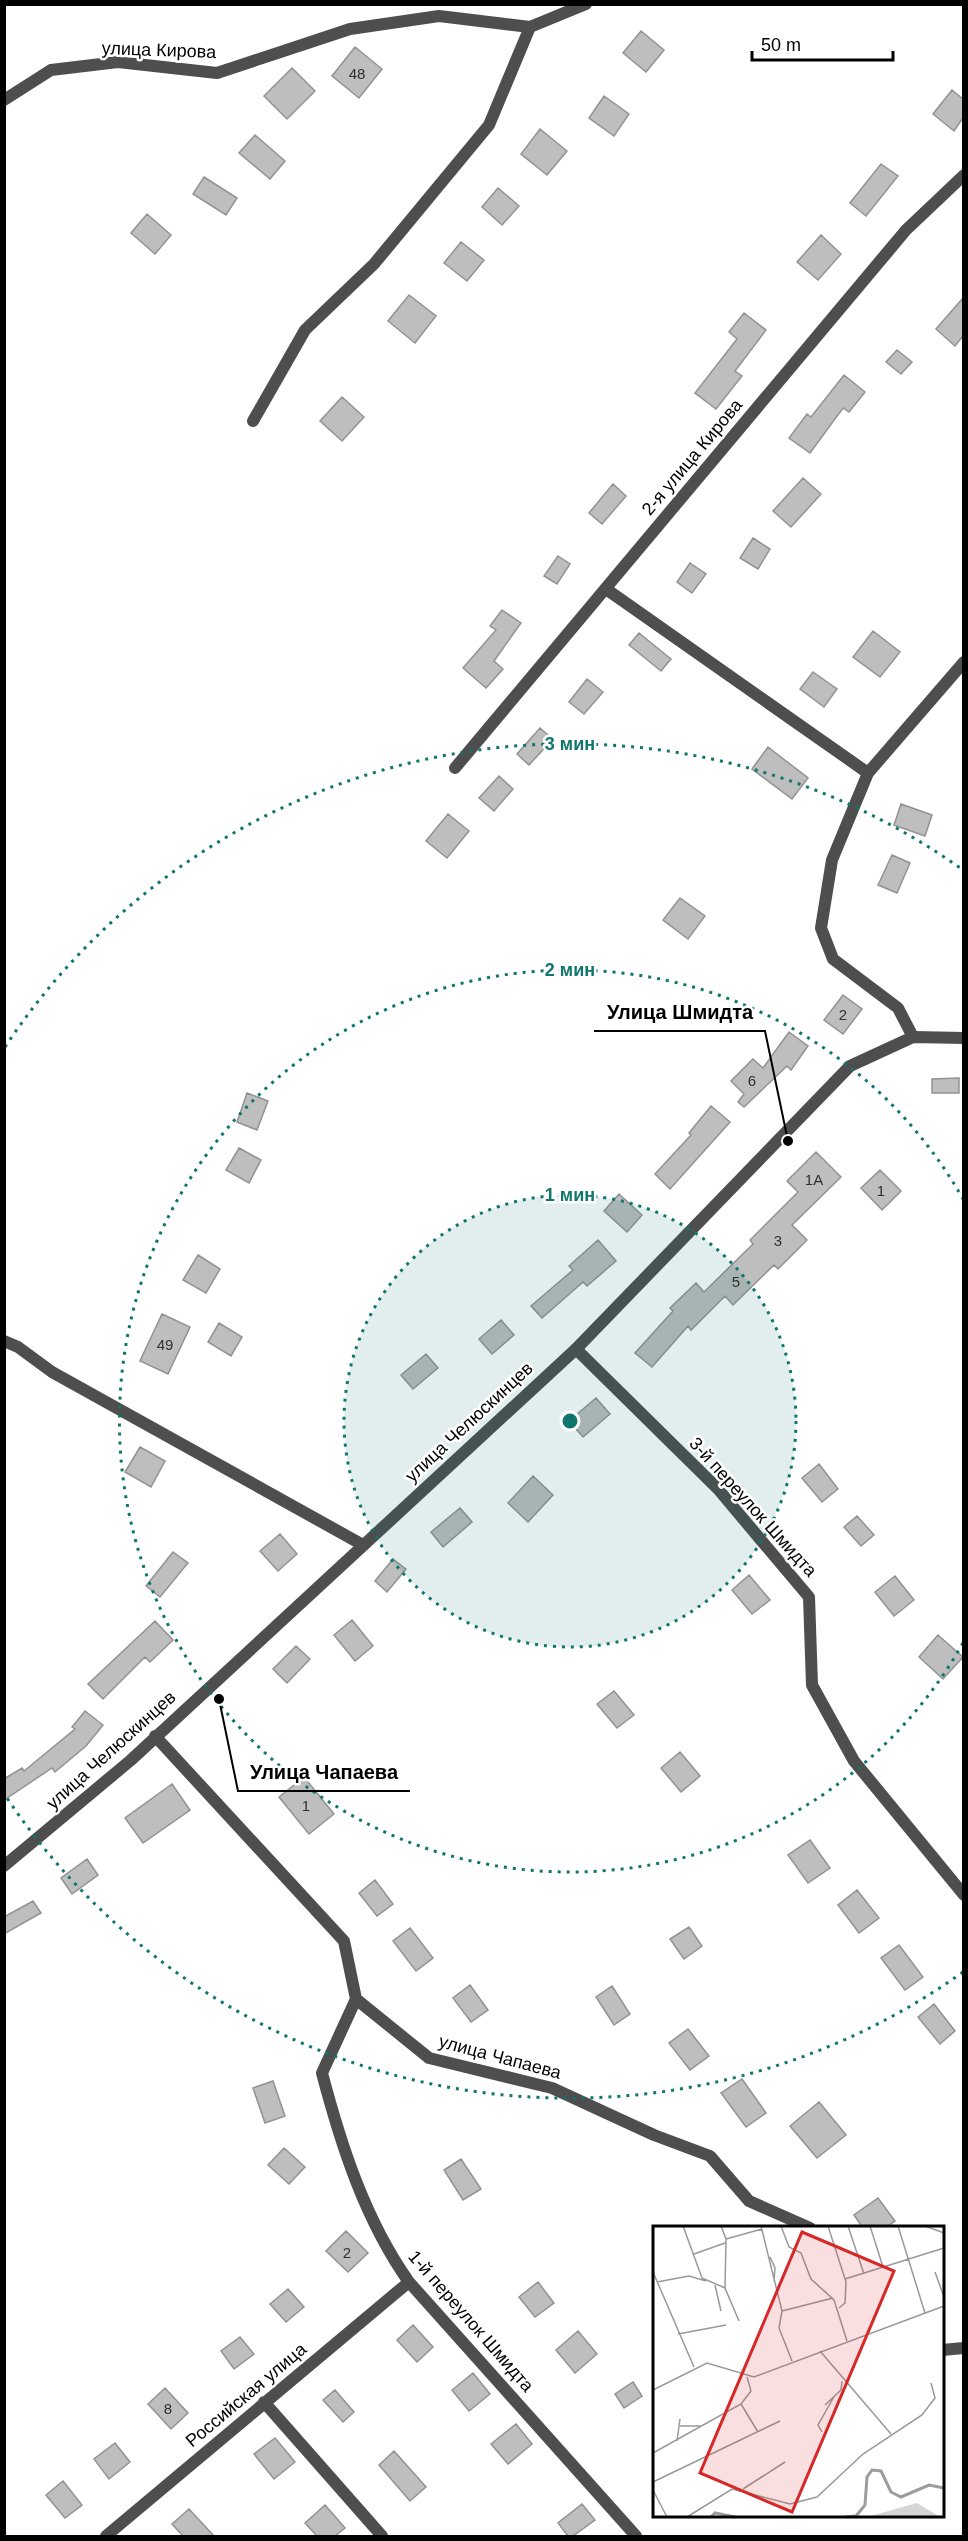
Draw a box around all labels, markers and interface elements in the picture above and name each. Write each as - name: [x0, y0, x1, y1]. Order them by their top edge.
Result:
- scale bar: [752, 24, 893, 62]
- text: 50 m: [761, 35, 801, 55]
- street label: улица Кирова: [101, 38, 218, 62]
- house number: 48: [349, 65, 365, 82]
- street label: 2-я улица Кирова: [638, 394, 747, 519]
- text: 3 мин: [545, 734, 595, 754]
- text: 2 мин: [545, 960, 595, 980]
- callout: Улица Шмидта: [594, 993, 765, 1031]
- text: Улица Шмидта: [607, 1001, 754, 1023]
- house number: 2: [839, 1006, 847, 1023]
- house number: 6: [748, 1072, 756, 1089]
- house number: 1А: [805, 1171, 823, 1188]
- house number: 1: [877, 1182, 885, 1199]
- text: 1 мин: [545, 1185, 595, 1205]
- house number: 3: [774, 1232, 782, 1249]
- house number: 5: [732, 1273, 740, 1290]
- house number: 49: [157, 1336, 173, 1353]
- street label: улица Челюскинцев: [401, 1358, 537, 1486]
- centre of rings: [560, 1411, 580, 1431]
- street label: 3-й переулок Шмидта: [685, 1433, 821, 1581]
- street label: улица Челюскинцев: [42, 1687, 180, 1813]
- callout: Улица Чапаева: [238, 1753, 410, 1791]
- text: Улица Чапаева: [250, 1761, 399, 1783]
- house number: 1: [302, 1797, 310, 1814]
- street label: улица Чапаева: [437, 2031, 564, 2083]
- inset map: [653, 2226, 944, 2517]
- house number: 2: [343, 2244, 351, 2261]
- street label: 1-й переулок Шмидта: [404, 2246, 538, 2396]
- street label: Российская улица: [182, 2338, 311, 2451]
- house number: 8: [164, 2400, 172, 2417]

